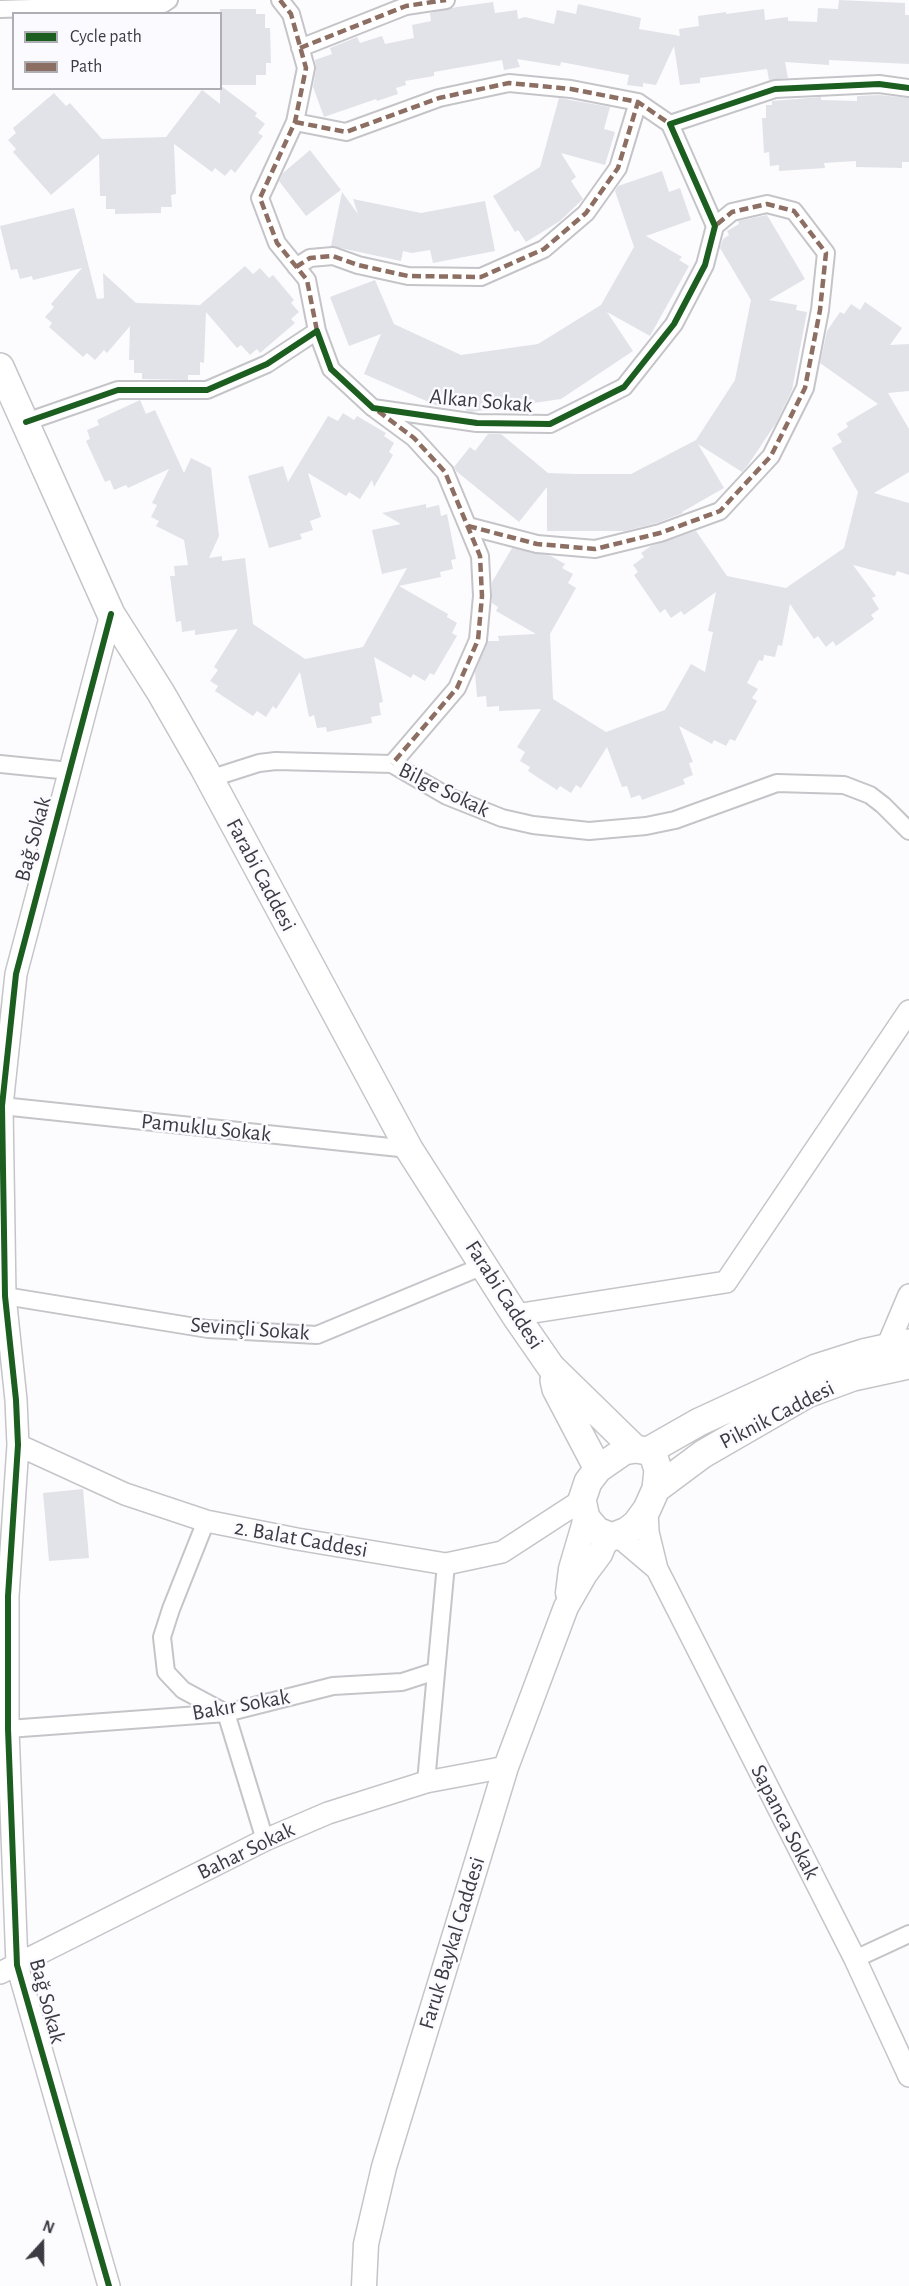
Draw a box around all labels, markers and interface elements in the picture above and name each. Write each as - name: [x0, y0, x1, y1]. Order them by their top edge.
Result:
- legend: [12, 12, 222, 90]
- text: Cycle path: [70, 28, 142, 46]
- text: Path: [70, 58, 102, 76]
- street label: Alkan Sokak: [428, 383, 534, 419]
- street label: Bilge Sokak: [394, 757, 494, 823]
- street label: Bağ Sokak: [9, 794, 57, 884]
- street label: Farabi Caddesi: [220, 814, 302, 936]
- street label: Pamuklu Sokak: [140, 1108, 272, 1148]
- street label: Farabi Caddesi: [459, 1236, 549, 1354]
- street label: Sevinçli Sokak: [189, 1312, 311, 1346]
- street label: Piknik Caddesi: [715, 1375, 839, 1455]
- street label: 2. Balat Caddesi: [232, 1514, 370, 1564]
- street label: Bakır Sokak: [190, 1683, 292, 1727]
- street label: Sapanca Sokak: [745, 1760, 825, 1884]
- street label: Bahar Sokak: [193, 1816, 299, 1886]
- street label: Faruk Baykal Caddesi: [413, 1854, 491, 2032]
- street label: Bağ Sokak: [23, 1956, 71, 2046]
- north arrow: [12, 2214, 72, 2274]
- text: N: [40, 2218, 57, 2237]

